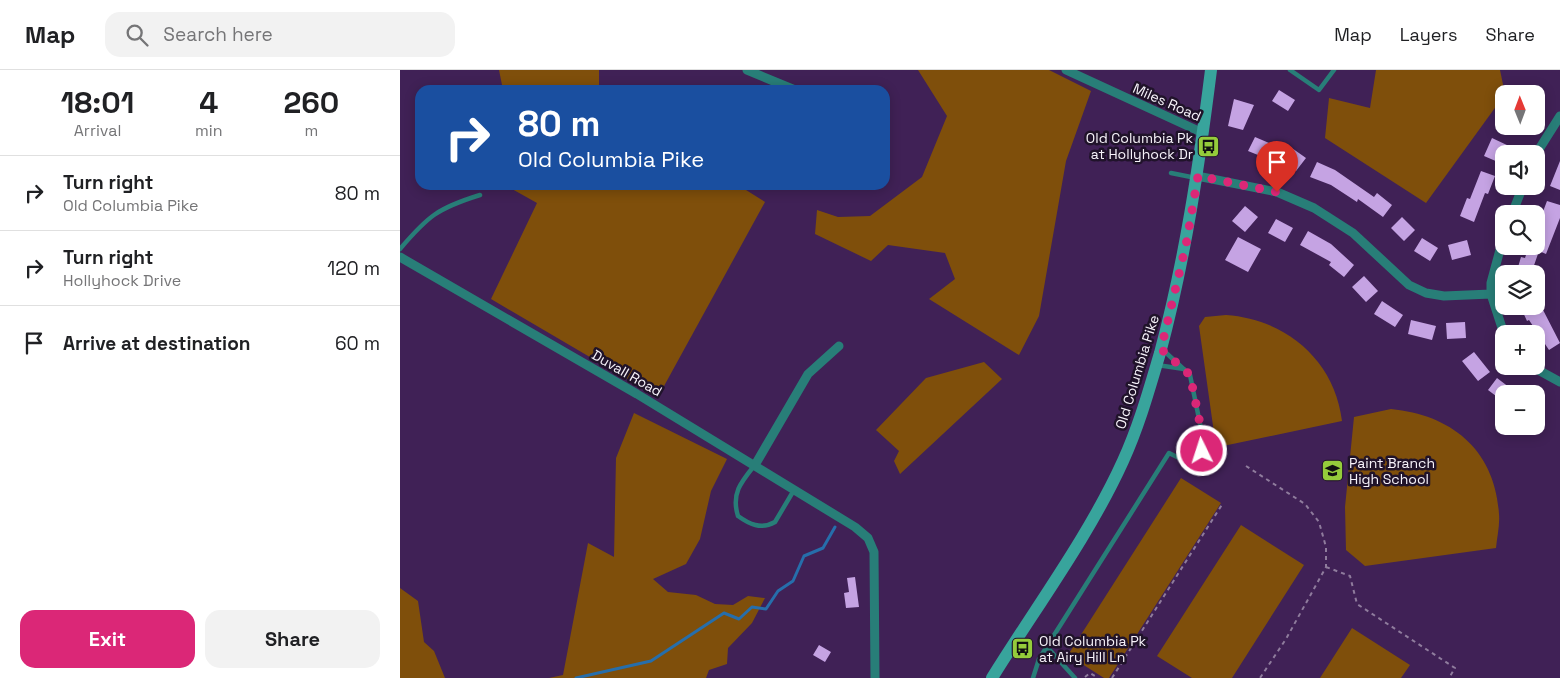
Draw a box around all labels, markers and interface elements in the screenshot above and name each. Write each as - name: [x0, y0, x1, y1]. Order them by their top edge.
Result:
- search box: [105, 12, 455, 57]
- text: Map: [25, 19, 75, 50]
- icon: search: [123, 21, 151, 49]
- text: Search here: [163, 22, 273, 47]
- text: Map: [1334, 23, 1372, 46]
- text: Layers: [1400, 23, 1457, 46]
- text: Share: [1485, 23, 1535, 46]
- street label: Miles Road: [1130, 79, 1204, 125]
- text: 18:01: [61, 83, 134, 122]
- text: 4: [199, 83, 218, 122]
- text: 260: [283, 83, 339, 122]
- north arrow: [1495, 85, 1545, 135]
- map controls: [1495, 85, 1545, 435]
- text: 80 m: [518, 102, 600, 146]
- icon: right: [435, 105, 500, 170]
- text: Arrival: [74, 120, 121, 141]
- text: min: [195, 120, 223, 141]
- text: m: [304, 120, 318, 141]
- place label: Old Columbia Pk at Hollyhock Dr: [1086, 129, 1193, 163]
- bus stop icon: Old Columbia Pk at Hollyhock Dr: [1197, 134, 1221, 158]
- pin: [1256, 141, 1298, 192]
- text: Old Columbia Pike: [518, 145, 704, 173]
- button: sound: [1495, 145, 1545, 195]
- icon: arrive: [1263, 148, 1291, 176]
- text: Turn right: [63, 170, 153, 195]
- icon: right: [20, 179, 48, 207]
- text: 80 m: [335, 181, 380, 206]
- text: Old Columbia Pike: [63, 195, 198, 216]
- button: search: [1495, 205, 1545, 255]
- text: Turn right: [63, 245, 153, 270]
- icon: right: [20, 254, 48, 282]
- text: 120 m: [327, 256, 380, 281]
- button: layers: [1495, 265, 1545, 315]
- text: Hollyhock Drive: [63, 270, 181, 291]
- street label: Old Columbia Pike: [1111, 313, 1163, 431]
- button: +: [1495, 325, 1545, 375]
- icon: arrive: [20, 329, 48, 357]
- text: Arrive at destination: [63, 331, 251, 356]
- text: 60 m: [335, 331, 380, 356]
- street label: Duvall Road: [589, 346, 665, 400]
- button: −: [1495, 385, 1545, 435]
- position arrow: [1175, 424, 1227, 476]
- place label: Paint Branch High School: [1349, 454, 1435, 488]
- school or university icon: Paint Branch High School: [1321, 459, 1345, 483]
- button: Exit: [20, 610, 195, 668]
- button: Share: [205, 610, 380, 668]
- place label: Old Columbia Pk at Airy Hill Ln: [1039, 632, 1147, 666]
- bus stop icon: Old Columbia Pk at Airy Hill Ln: [1011, 637, 1035, 661]

